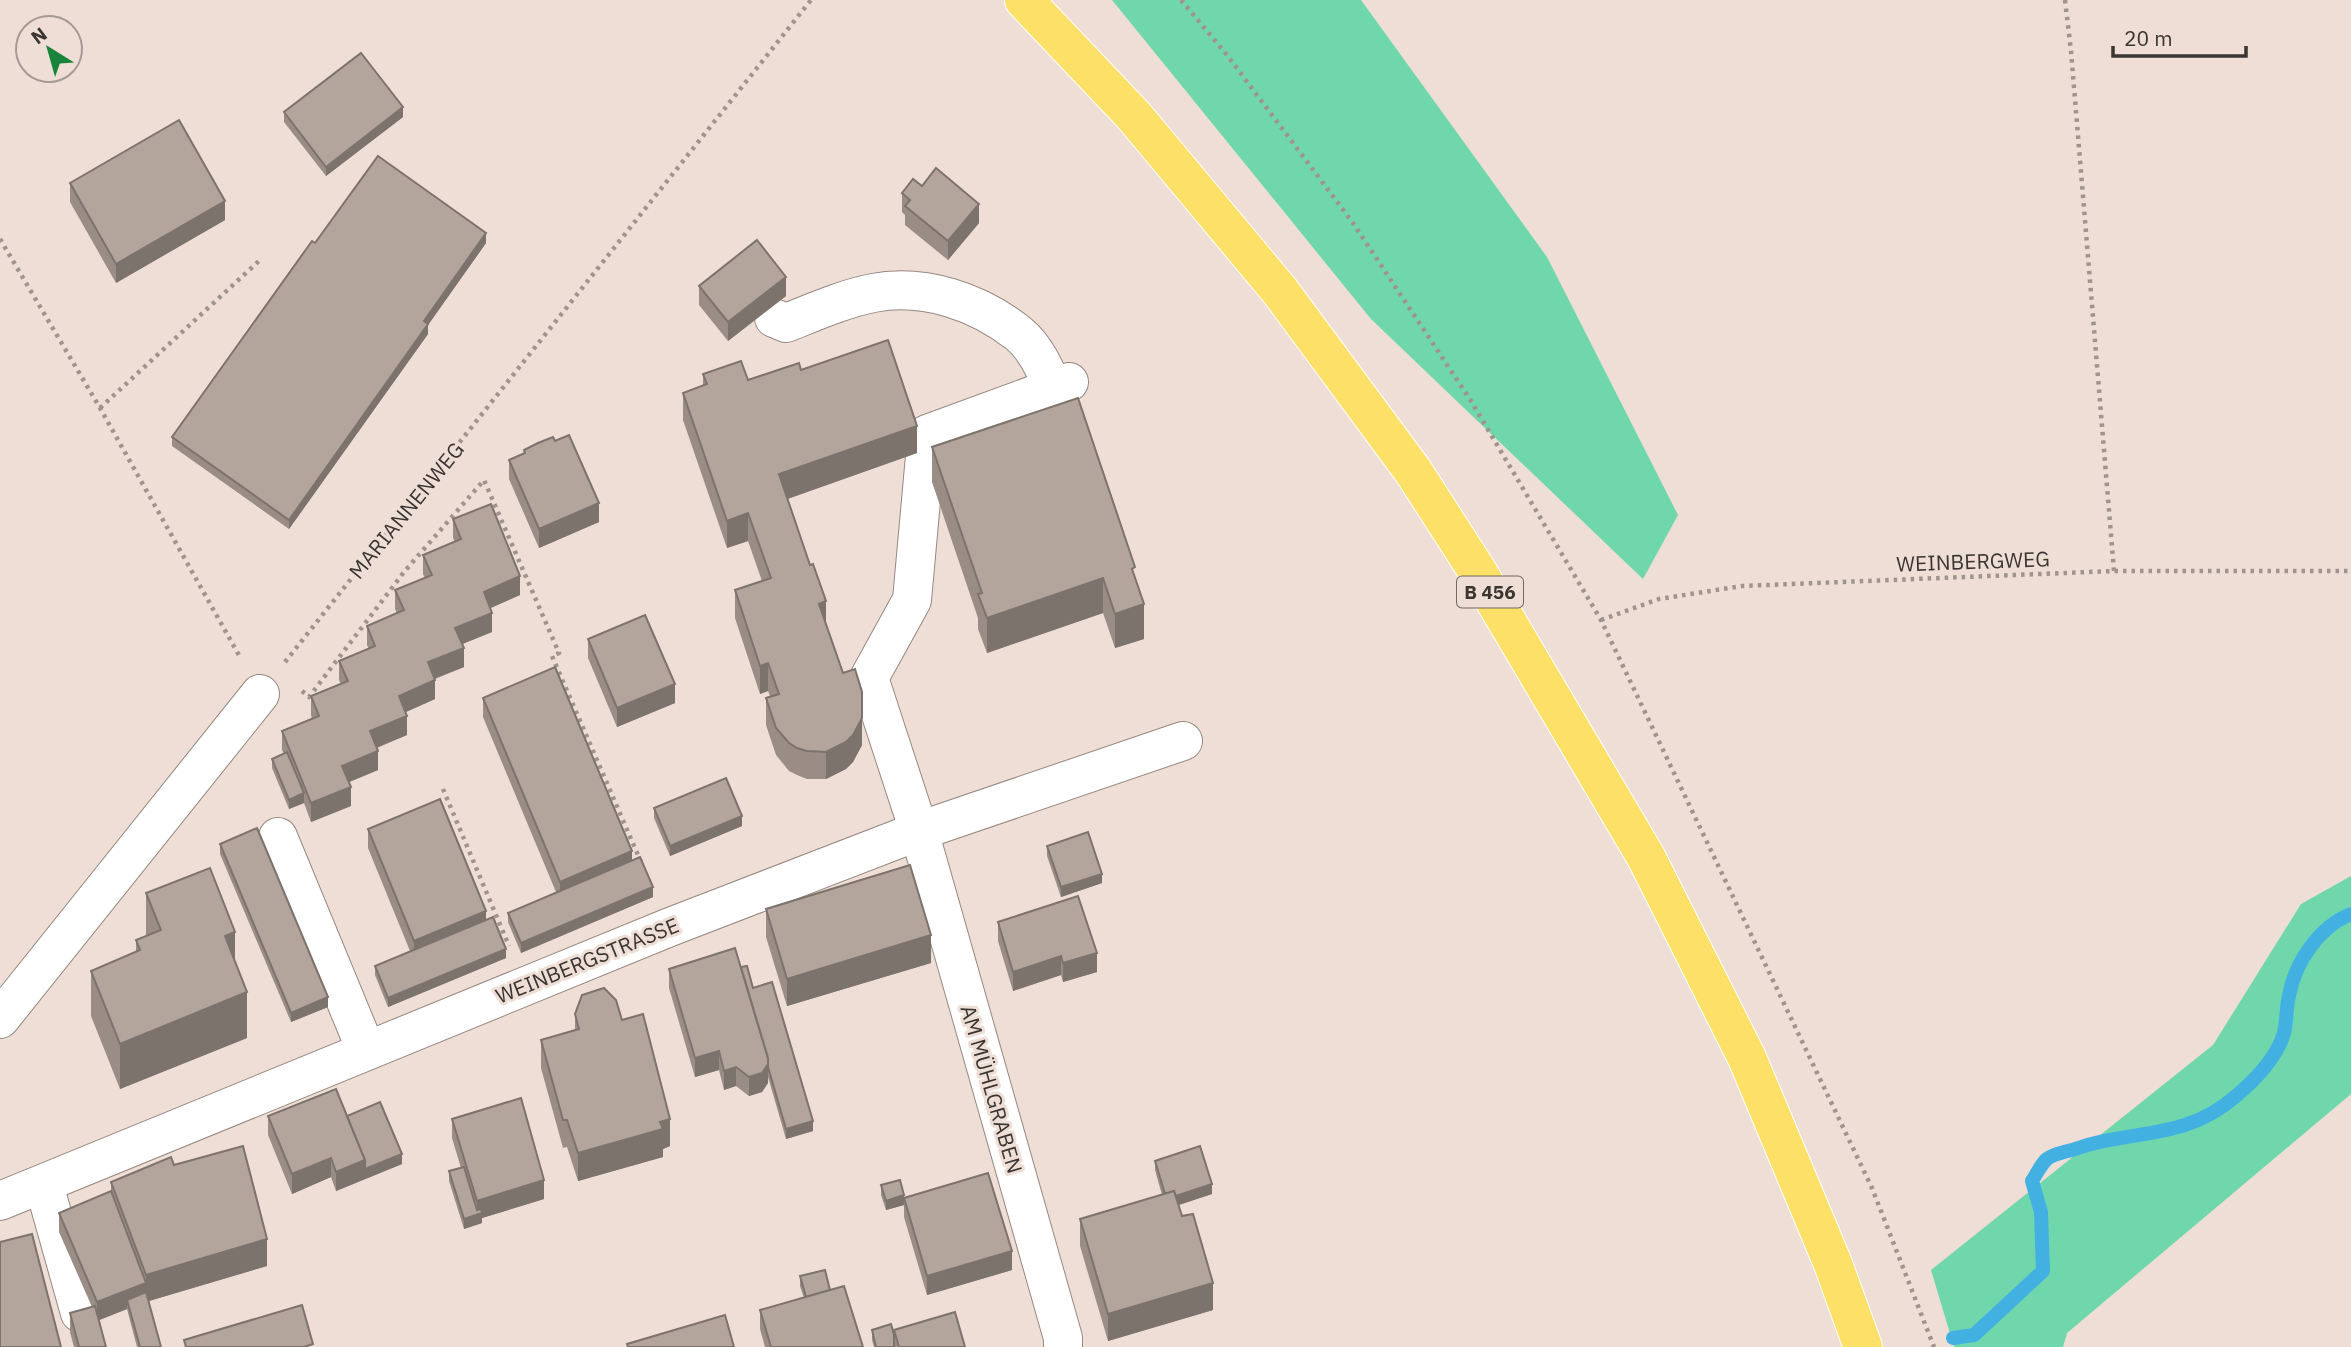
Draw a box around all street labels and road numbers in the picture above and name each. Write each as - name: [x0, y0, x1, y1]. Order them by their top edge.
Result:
- street label: MARIANNENWEG: [342, 436, 470, 584]
- street label: WEINBERGWEG: [1896, 544, 2050, 578]
- road number: B 456: [1457, 576, 1523, 608]
- street label: WEINBERGSTRASSE: [491, 910, 683, 1010]
- street label: AM MÜHLGRABEN: [955, 1002, 1029, 1176]

